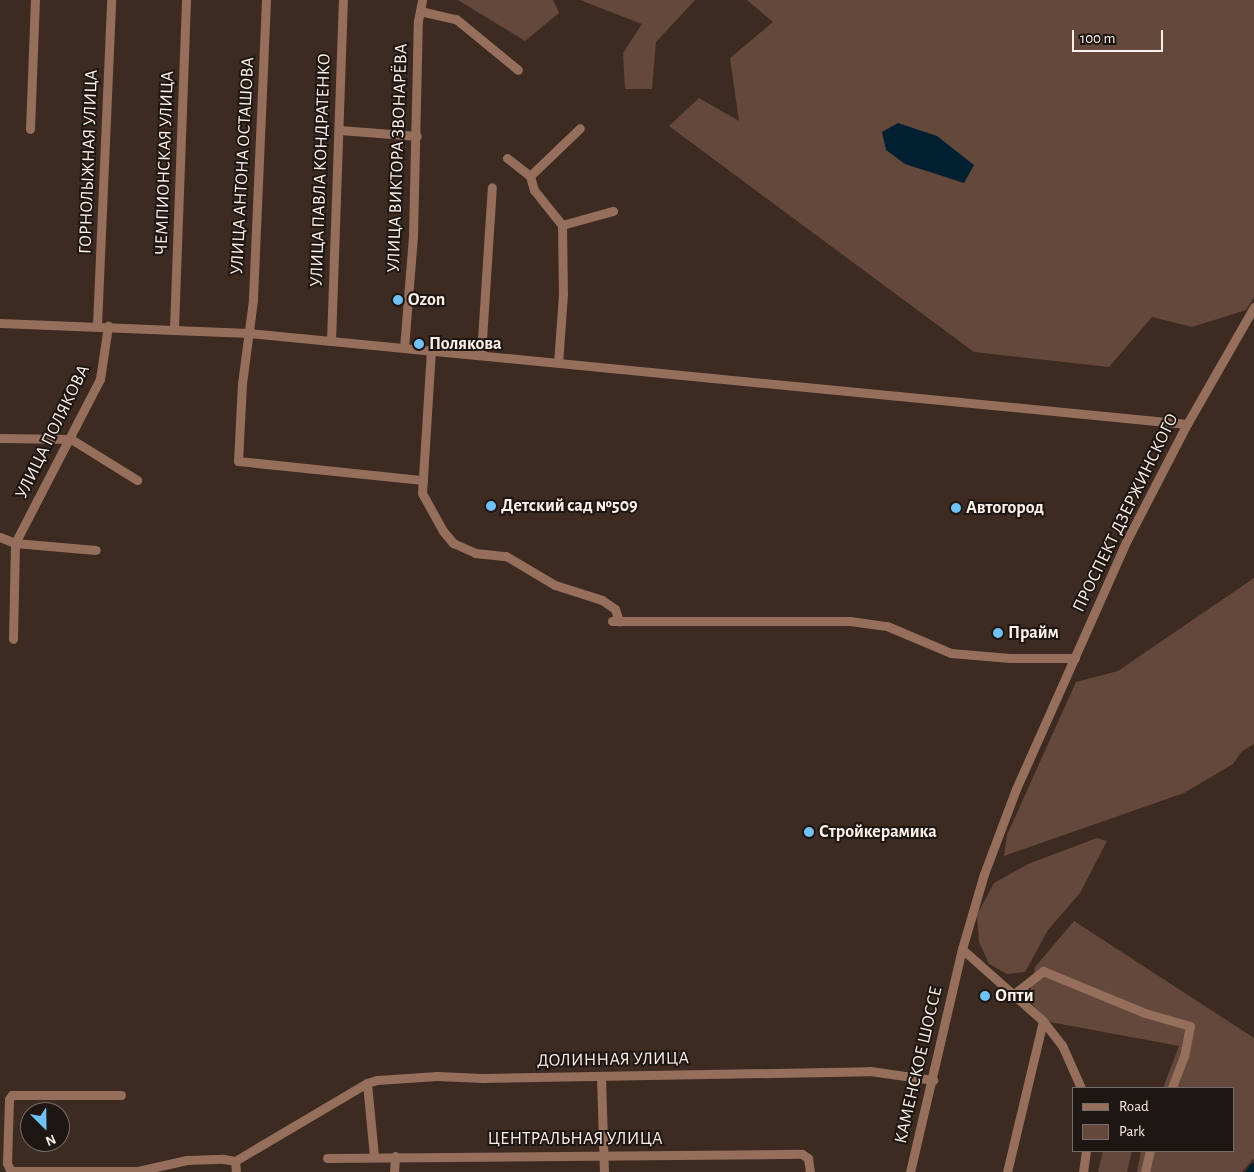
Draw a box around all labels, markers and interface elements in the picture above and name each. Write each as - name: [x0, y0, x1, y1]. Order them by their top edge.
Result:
- scale bar: [1074, 20, 1165, 52]
- text: 100 m: [1080, 31, 1115, 46]
- street label: УЛИЦА ВИКТОРА ЗВОНАРЁВА: [383, 43, 413, 273]
- street label: УЛИЦА ПАВЛА КОНДРАТЕНКО: [306, 53, 336, 287]
- street label: УЛИЦА АНТОНА ОСТАШОВА: [227, 57, 259, 275]
- street label: ГОРНОЛЫЖНАЯ УЛИЦА: [75, 69, 103, 255]
- street label: ЧЕМПИОНСКАЯ УЛИЦА: [151, 71, 179, 255]
- place label: Ozon: [408, 289, 445, 311]
- marker: Ozon: [392, 294, 404, 306]
- place label: Полякова: [429, 333, 502, 355]
- marker: Полякова: [413, 338, 425, 350]
- street label: УЛИЦА ПОЛЯКОВА: [11, 361, 95, 503]
- street label: ПРОСПЕКТ ДЗЕРЖИНСКОГО: [1068, 410, 1184, 616]
- place label: Детский сад №509: [501, 495, 638, 517]
- place label: Автогород: [966, 497, 1044, 519]
- marker: Детский сад №509: [485, 500, 497, 512]
- marker: Автогород: [950, 502, 962, 514]
- place label: Прайм: [1008, 622, 1059, 644]
- marker: Прайм: [992, 627, 1004, 639]
- place label: Стройкерамика: [819, 821, 937, 843]
- marker: Стройкерамика: [803, 826, 815, 838]
- street label: КАМЕНСКОЕ ШОССЕ: [890, 984, 948, 1146]
- place label: Опти: [995, 985, 1034, 1007]
- marker: Опти: [979, 990, 991, 1002]
- street label: ДОЛИННАЯ УЛИЦА: [537, 1048, 689, 1072]
- legend: [1072, 1087, 1234, 1152]
- text: Road: [1119, 1099, 1149, 1114]
- north arrow: [20, 1102, 70, 1152]
- text: Park: [1119, 1124, 1145, 1139]
- street label: ЦЕНТРАЛЬНАЯ УЛИЦА: [487, 1128, 663, 1150]
- text: N: [43, 1132, 58, 1148]

